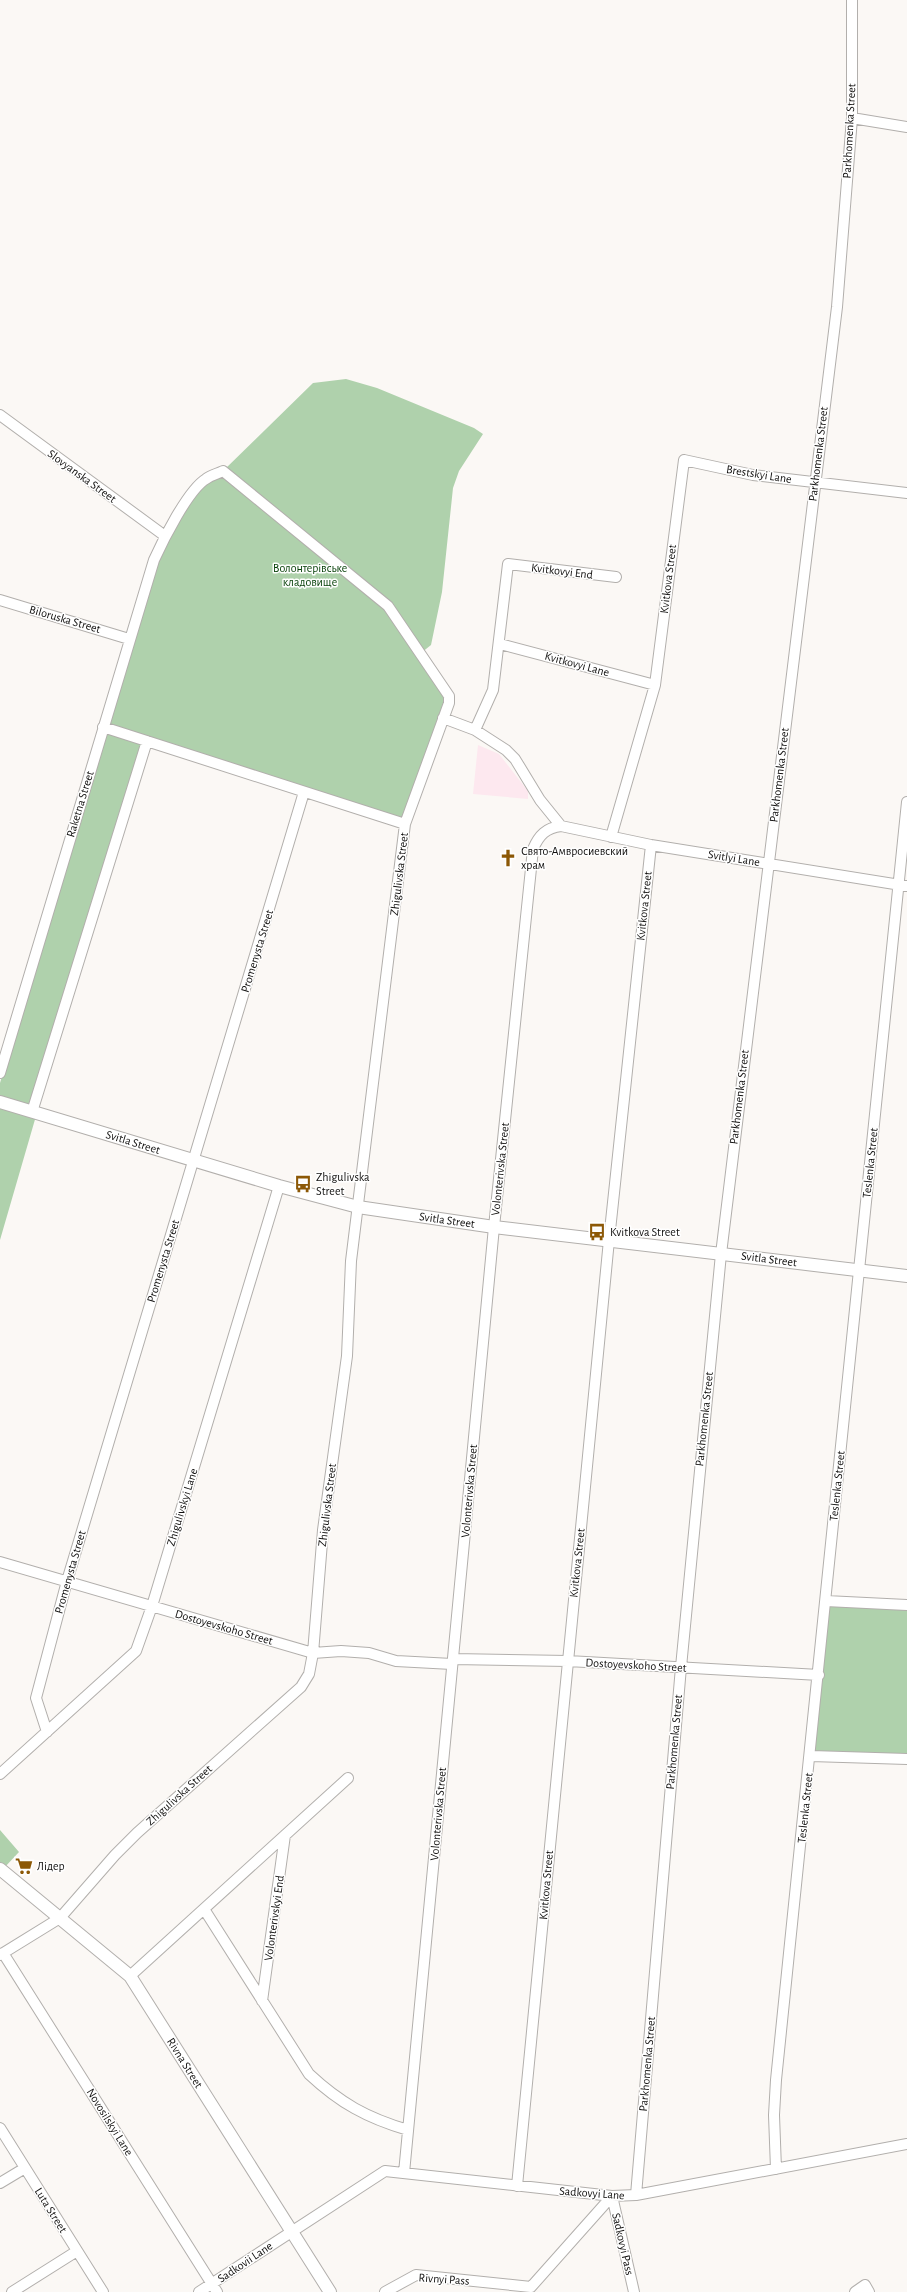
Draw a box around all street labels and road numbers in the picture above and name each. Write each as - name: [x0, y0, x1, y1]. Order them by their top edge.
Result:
- street label: Parkhomenka Street: [841, 83, 857, 179]
- street label: Parkhomenka Street: [806, 406, 830, 502]
- street label: Slovyanska Street: [45, 447, 119, 506]
- street label: Brestskyi Lane: [725, 463, 793, 486]
- street label: Kvitkova Street: [658, 544, 678, 614]
- street label: Kvitkovyi End: [530, 561, 594, 582]
- street label: Biloruska Street: [28, 603, 102, 635]
- street label: Kvitkovyi Lane: [543, 650, 611, 679]
- street label: Parkhomenka Street: [767, 727, 791, 823]
- street label: Raketna Street: [64, 769, 96, 839]
- street label: Zhigulivska Street: [388, 832, 410, 916]
- street label: Svitlyi Lane: [707, 848, 761, 869]
- street label: Kvitkova Street: [634, 871, 654, 941]
- street label: Promenysta Street: [239, 908, 276, 994]
- street label: Parkhomenka Street: [727, 1049, 751, 1145]
- street label: Volonterivska Street: [489, 1122, 511, 1216]
- street label: Teslenka Street: [860, 1127, 880, 1199]
- street label: Svitla Street: [104, 1128, 162, 1156]
- street label: Svitla Street: [418, 1210, 476, 1230]
- street label: Promenysta Street: [145, 1218, 182, 1304]
- street label: Svitla Street: [740, 1250, 798, 1268]
- street label: Parkhomenka Street: [693, 1371, 715, 1467]
- street label: Volonterivska Street: [459, 1444, 479, 1538]
- street label: Teslenka Street: [827, 1450, 847, 1522]
- street label: Zhigulivska Street: [316, 1463, 338, 1547]
- street label: Zhigulivskyi Lane: [165, 1467, 200, 1548]
- street label: Kvitkova Street: [567, 1528, 587, 1598]
- street label: Promenysta Street: [52, 1529, 89, 1615]
- street label: Dostoyevskoho Street: [174, 1607, 274, 1648]
- street label: Dostoyevskoho Street: [585, 1656, 687, 1675]
- street label: Parkhomenka Street: [664, 1694, 684, 1790]
- street label: Zhigulivska Street: [144, 1762, 214, 1828]
- street label: Volonterivska Street: [428, 1767, 448, 1861]
- street label: Teslenka Street: [795, 1772, 815, 1844]
- street label: Kvitkova Street: [537, 1850, 555, 1920]
- street label: Volonterivskyi End: [262, 1875, 287, 1962]
- street label: Parkhomenka Street: [637, 2016, 657, 2112]
- street label: Rivna Street: [165, 2036, 205, 2090]
- street label: Novosilskyi Lane: [84, 2086, 135, 2158]
- street label: Luta Street: [32, 2185, 70, 2235]
- street label: Sadkovyi Lane: [559, 2185, 625, 2202]
- street label: Sadkovyi Pass: [609, 2212, 636, 2277]
- street label: Sadkovii Lane: [215, 2239, 275, 2285]
- street label: Rivnyi Pass: [418, 2271, 470, 2288]

